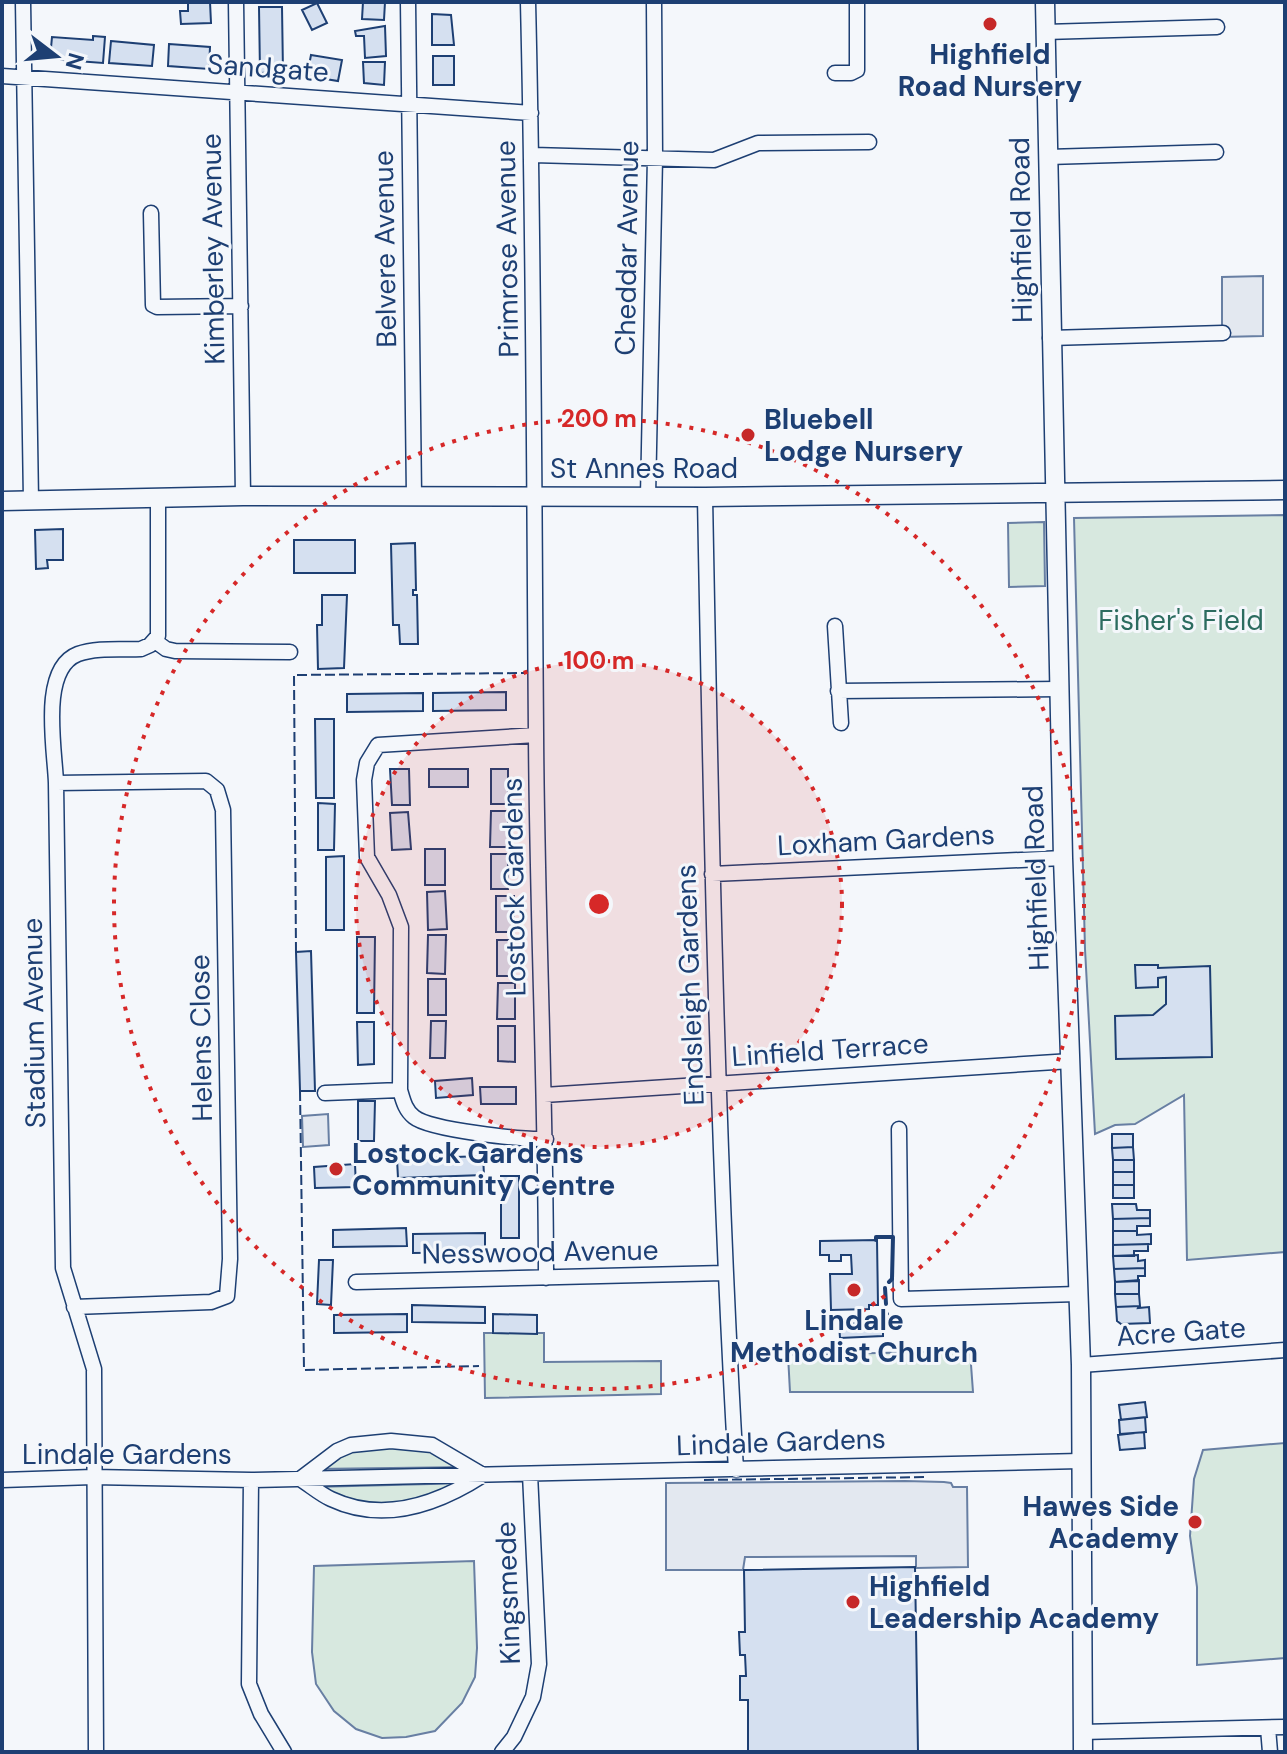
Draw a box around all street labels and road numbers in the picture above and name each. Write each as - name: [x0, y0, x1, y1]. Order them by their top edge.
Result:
- street label: Sandgate: [206, 45, 330, 91]
- street label: Kimberley Avenue: [192, 133, 234, 365]
- street label: Highfield Road: [1001, 137, 1041, 323]
- street label: Primrose Avenue: [487, 140, 527, 358]
- street label: Cheddar Avenue: [607, 140, 647, 356]
- street label: Belvere Avenue: [365, 150, 405, 348]
- street label: St Annes Road: [550, 450, 738, 487]
- street label: Lostock Gardens: [494, 777, 534, 997]
- street label: Highfield Road: [1014, 785, 1058, 971]
- street label: Loxham Gardens: [776, 816, 996, 864]
- street label: Endsleigh Gardens: [667, 864, 713, 1106]
- street label: Stadium Avenue: [14, 918, 54, 1128]
- street label: Helens Close: [181, 954, 221, 1122]
- street label: Linfield Terrace: [730, 1025, 930, 1075]
- street label: Nesswood Avenue: [421, 1231, 659, 1273]
- street label: Acre Gate: [1115, 1309, 1247, 1355]
- street label: Lindale Gardens: [676, 1420, 886, 1464]
- street label: Lindale Gardens: [22, 1436, 232, 1473]
- street label: Kingsmede: [487, 1521, 529, 1665]

